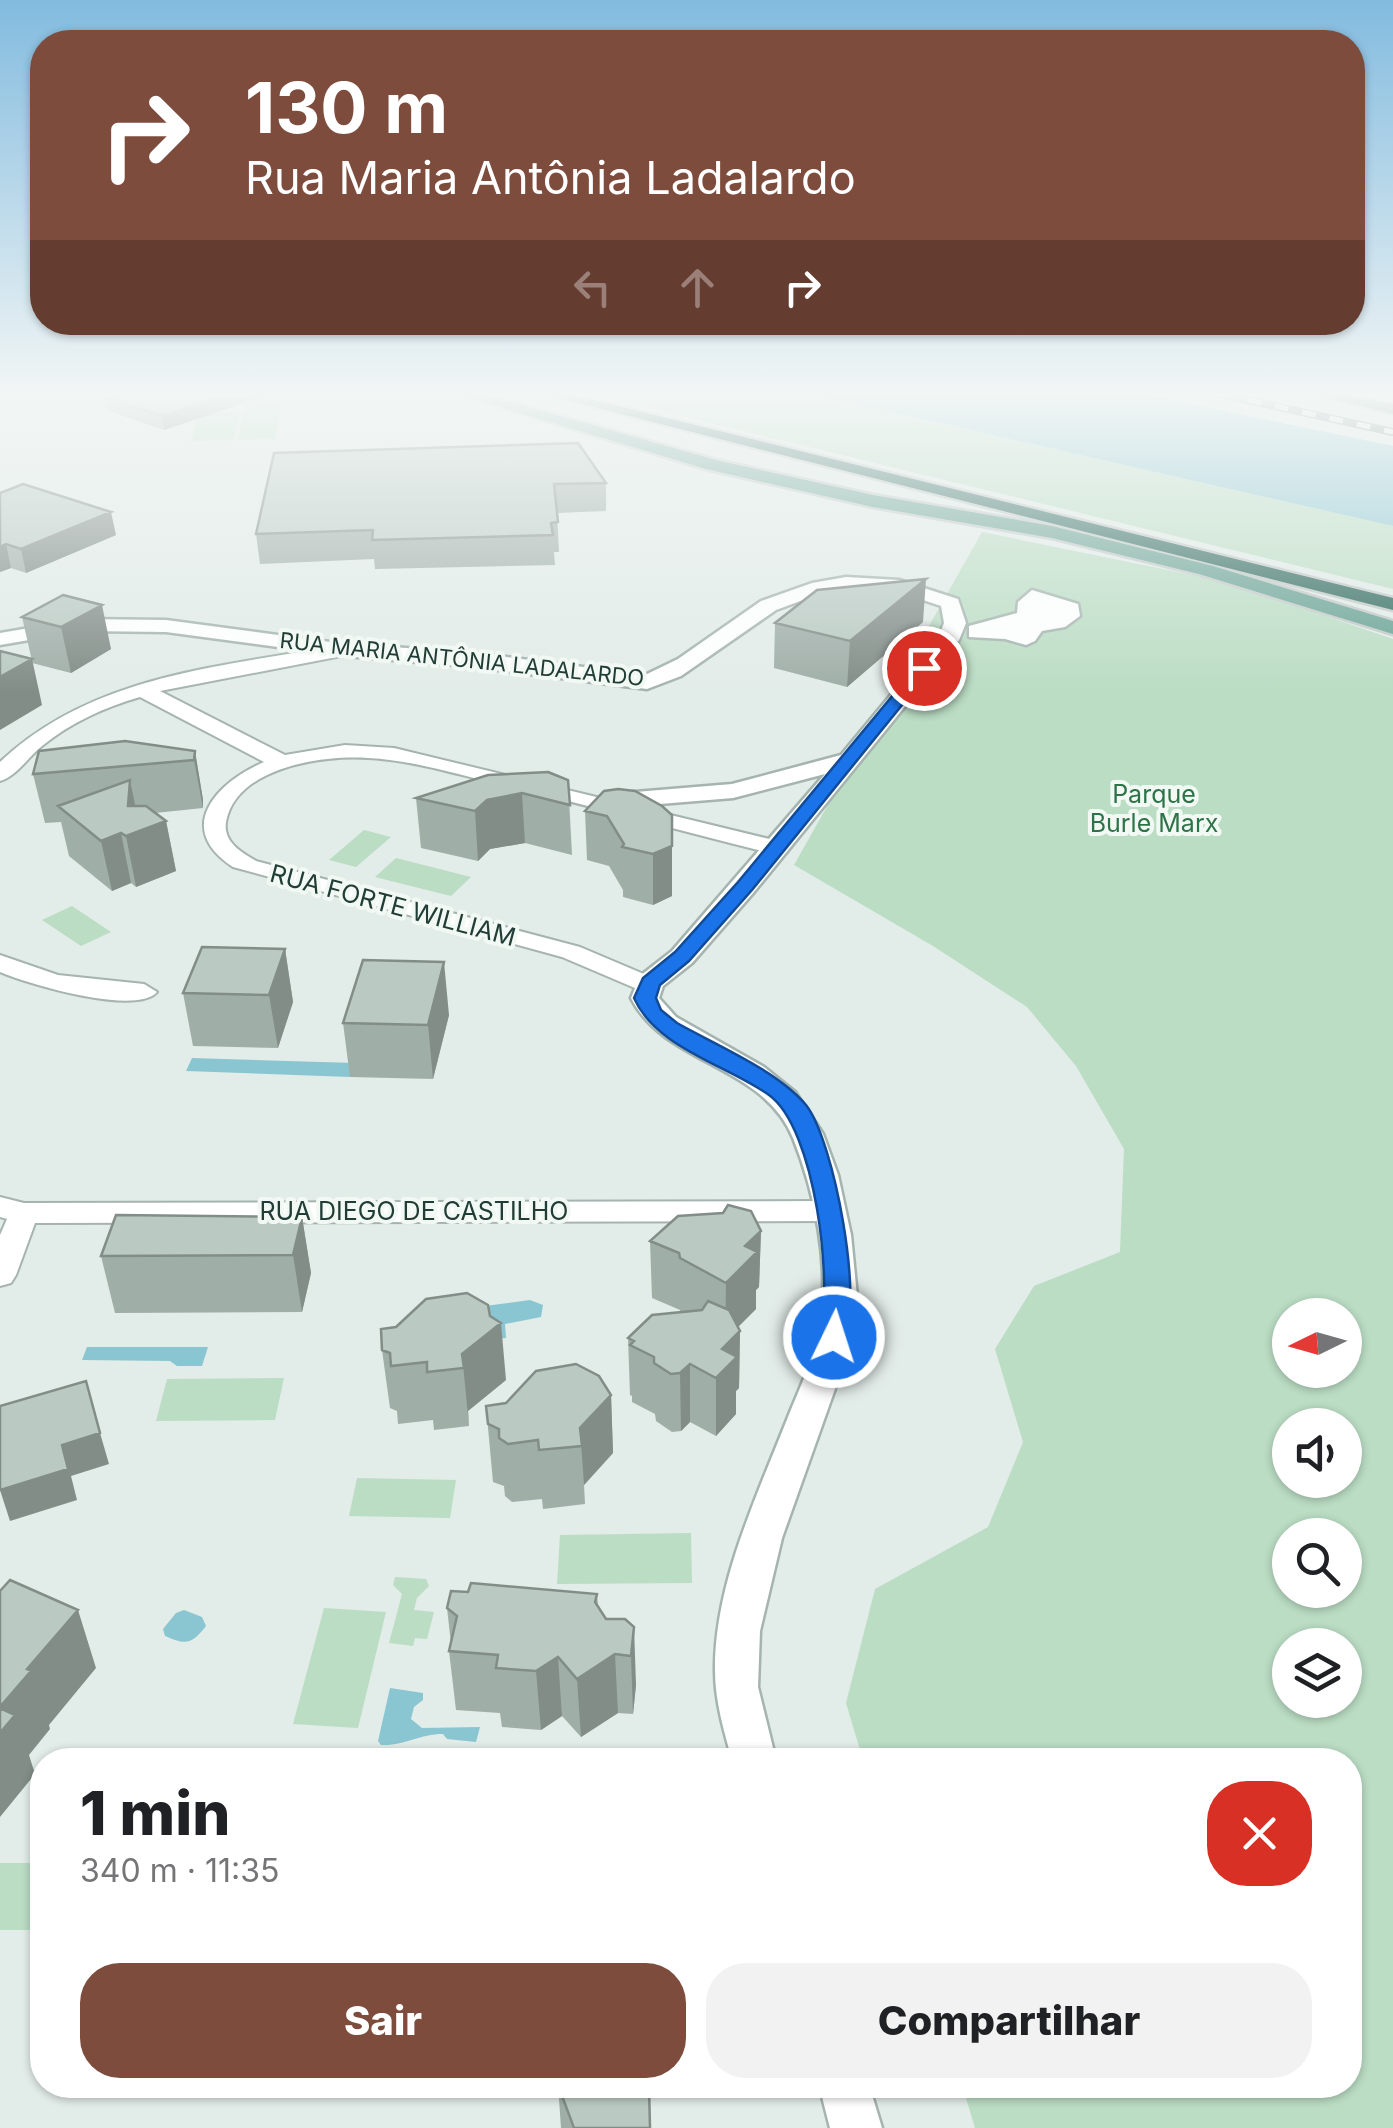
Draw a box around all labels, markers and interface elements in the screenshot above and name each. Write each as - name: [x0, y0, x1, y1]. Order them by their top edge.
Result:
- text: 130 m: [245, 65, 448, 150]
- icon: right: [80, 70, 210, 200]
- text: Rua Maria Antônia Ladalardo: [245, 150, 856, 205]
- icon: left: [565, 260, 620, 315]
- icon: ahead: [670, 260, 725, 315]
- icon: right: [775, 260, 830, 315]
- pin: [882, 626, 967, 711]
- street label: RUA MARIA ANTÔNIA LADALARDO: [278, 627, 646, 691]
- icon: arrive: [897, 641, 952, 696]
- park label: Parque Burle Marx: [1090, 779, 1218, 838]
- street label: RUA FORTE WILLIAM: [267, 858, 519, 952]
- street label: RUA DIEGO DE CASTILHO: [260, 1196, 568, 1226]
- position arrow: [782, 1285, 886, 1389]
- north arrow: [1272, 1298, 1362, 1388]
- map controls: [1272, 1298, 1362, 1718]
- button: sound: [1272, 1408, 1362, 1498]
- button: search: [1272, 1518, 1362, 1608]
- button: layers: [1272, 1628, 1362, 1718]
- text: 1 min: [80, 1777, 230, 1849]
- button: close: [1207, 1781, 1312, 1886]
- text: 340 m · 11:35: [80, 1851, 279, 1890]
- button: Sair: [80, 1963, 686, 2078]
- button: Compartilhar: [706, 1963, 1312, 2078]

